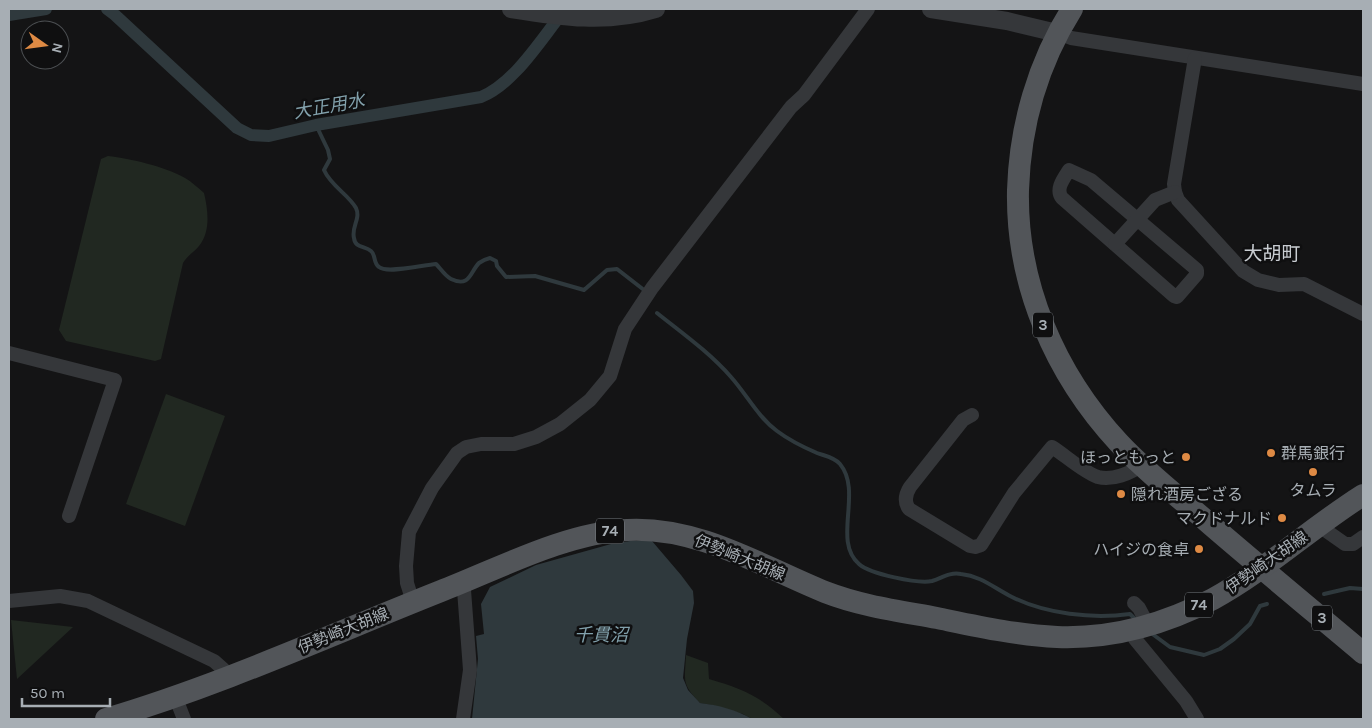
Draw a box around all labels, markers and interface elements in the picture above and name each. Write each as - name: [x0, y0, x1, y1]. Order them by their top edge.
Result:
- north arrow: [20, 20, 70, 70]
- text: N: [48, 41, 67, 55]
- water label: 大正用水: [292, 89, 368, 123]
- district label: 大胡町: [1243, 243, 1301, 265]
- road number: 3: [1033, 312, 1053, 338]
- place label: 群馬銀行: [1281, 444, 1345, 463]
- marker: 群馬銀行: [1265, 447, 1277, 459]
- place label: ほっともっと: [1080, 448, 1176, 467]
- marker: ほっともっと: [1180, 451, 1192, 463]
- marker: タムラ: [1307, 466, 1319, 478]
- place label: タムラ: [1289, 481, 1337, 500]
- place label: 隠れ酒房ござる: [1131, 485, 1243, 504]
- marker: 隠れ酒房ござる: [1115, 488, 1127, 500]
- place label: マクドナルド: [1176, 509, 1272, 528]
- marker: マクドナルド: [1276, 512, 1288, 524]
- road number: 74: [596, 518, 624, 544]
- street label: 伊勢崎大胡線: [1222, 527, 1311, 598]
- street label: 伊勢崎大胡線: [692, 531, 788, 584]
- place label: ハイジの食卓: [1093, 540, 1189, 559]
- marker: ハイジの食卓: [1193, 543, 1205, 555]
- road number: 74: [1185, 592, 1213, 618]
- street label: 伊勢崎大胡線: [295, 604, 391, 657]
- road number: 3: [1312, 606, 1332, 630]
- water label: 千貫沼: [574, 624, 631, 646]
- scale bar: [22, 676, 110, 708]
- text: 50 m: [30, 684, 65, 702]

